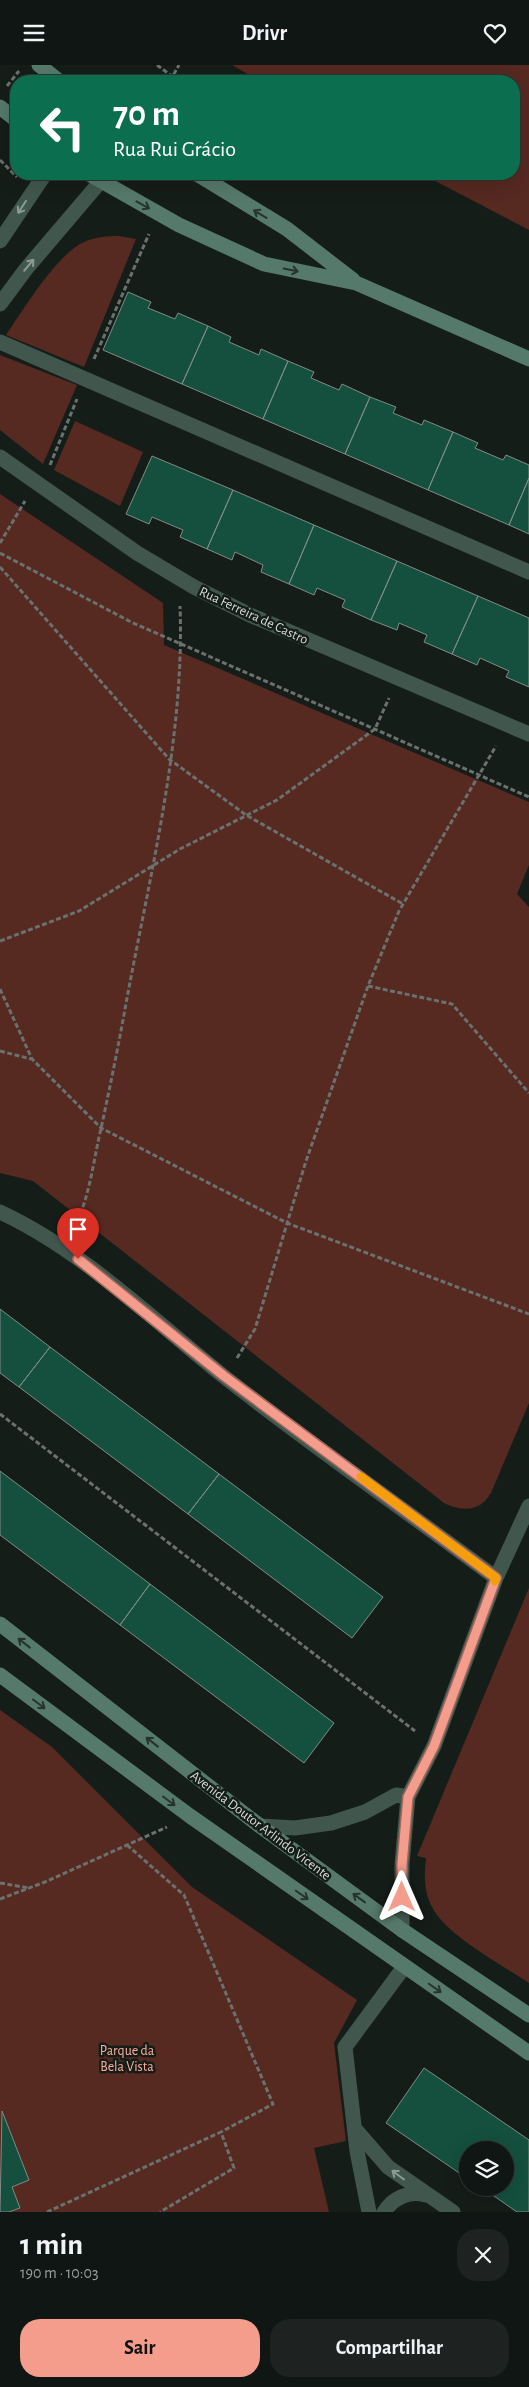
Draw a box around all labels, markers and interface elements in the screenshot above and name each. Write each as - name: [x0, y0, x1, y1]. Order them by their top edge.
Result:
- icon: menu: [20, 19, 48, 47]
- icon: heart: [481, 19, 509, 47]
- text: Drivr: [242, 22, 287, 44]
- icon: left: [30, 95, 95, 160]
- text: 70 m: [113, 97, 180, 132]
- text: Rua Rui Grácio: [113, 138, 236, 160]
- one-way arrow: [17, 200, 27, 214]
- one-way arrow: [135, 201, 150, 210]
- one-way arrow: [253, 208, 267, 218]
- one-way arrow: [23, 259, 35, 272]
- one-way arrow: [283, 265, 299, 275]
- street label: Rua Ferreira de Castro: [197, 585, 310, 647]
- pin: [57, 1208, 99, 1259]
- icon: arrive: [64, 1215, 92, 1243]
- one-way arrow: [18, 1637, 31, 1648]
- one-way arrow: [32, 1699, 46, 1709]
- one-way arrow: [146, 1737, 159, 1748]
- street label: Avenida Doutor Arlindo Vicente: [188, 1769, 333, 1883]
- one-way arrow: [162, 1796, 176, 1806]
- position arrow: [375, 1870, 427, 1922]
- one-way arrow: [295, 1890, 309, 1900]
- one-way arrow: [352, 1893, 366, 1903]
- one-way arrow: [428, 1983, 442, 1993]
- park label: Parque da Bela Vista: [100, 2044, 155, 2074]
- map controls: [459, 2141, 514, 2196]
- button: layers: [459, 2141, 514, 2196]
- one-way arrow: [391, 2170, 405, 2180]
- button: close: [457, 2229, 509, 2281]
- text: 1 min: [20, 2230, 83, 2260]
- text: 190 m · 10:03: [20, 2265, 99, 2281]
- button: Sair: [20, 2319, 260, 2377]
- button: Compartilhar: [270, 2319, 509, 2377]

